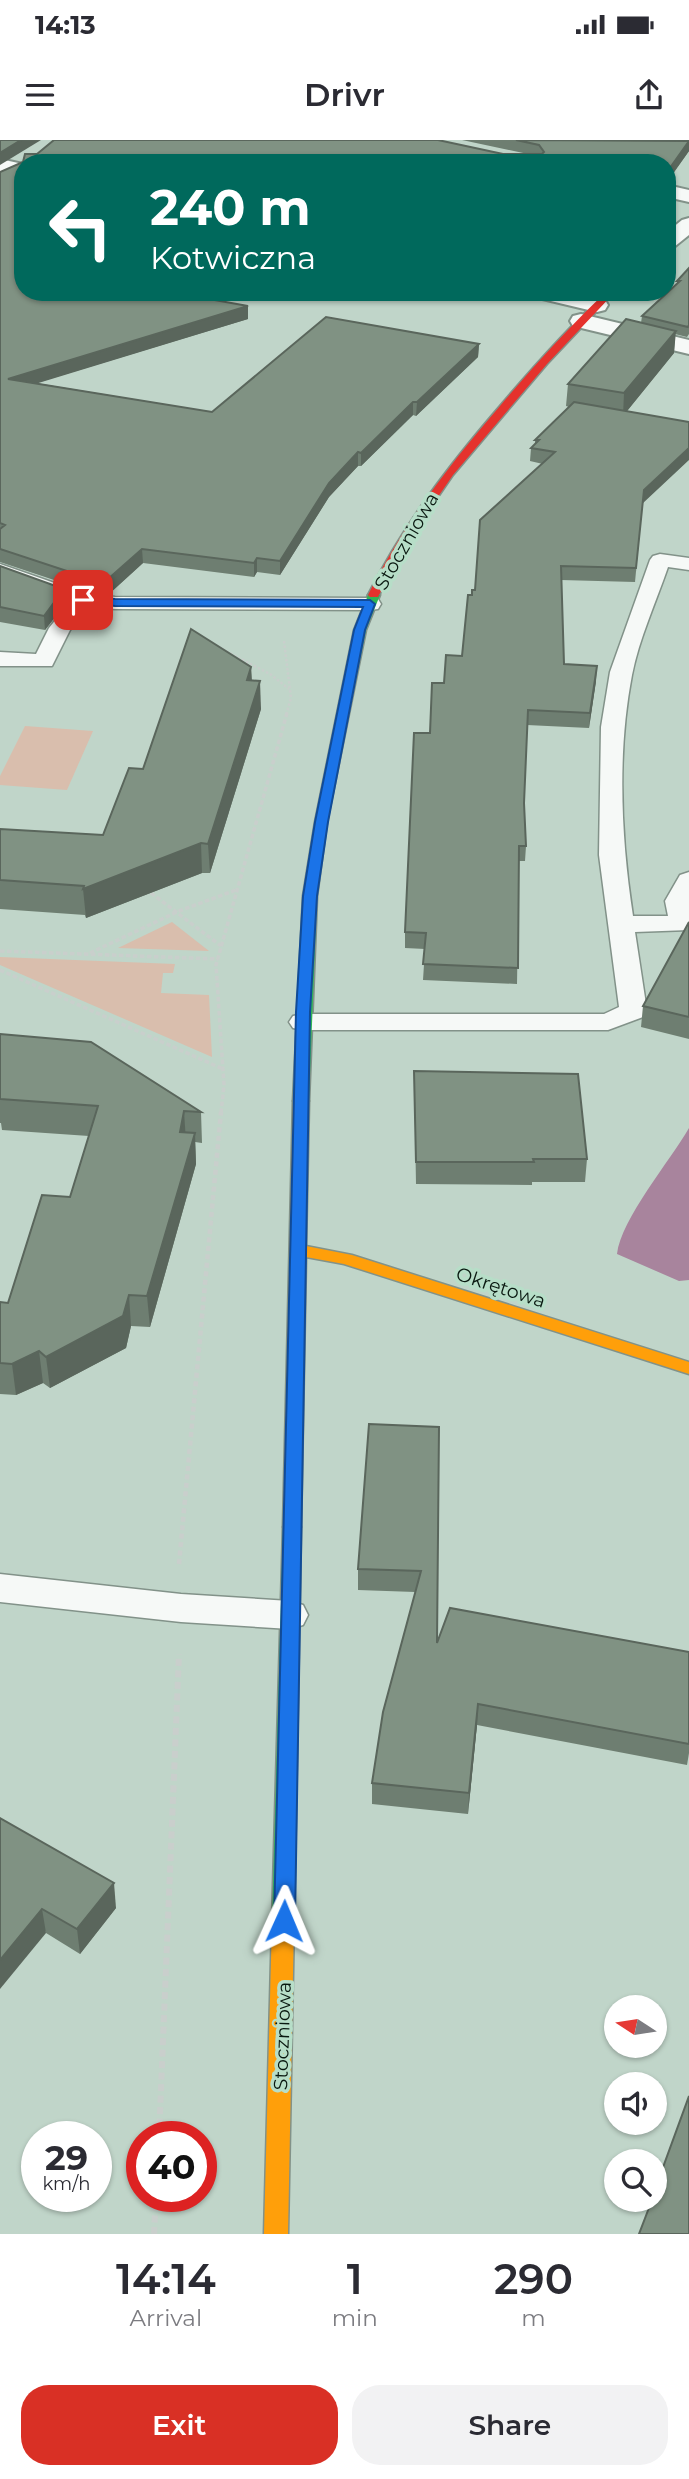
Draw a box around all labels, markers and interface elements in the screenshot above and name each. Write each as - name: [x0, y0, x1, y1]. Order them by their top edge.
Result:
- text: 14:13: [35, 9, 96, 41]
- text: Drivr: [304, 75, 385, 114]
- icon: menu: [21, 76, 59, 114]
- icon: share: [630, 76, 668, 114]
- text: 240 m: [150, 178, 311, 237]
- icon: left: [35, 182, 126, 273]
- text: Kotwiczna: [150, 238, 316, 277]
- street label: Stoczniowa: [369, 489, 443, 594]
- pin: [53, 570, 113, 630]
- icon: arrive: [64, 581, 102, 619]
- street label: Okrętowa: [453, 1262, 548, 1313]
- position arrow: [247, 1884, 321, 1958]
- street label: Stoczniowa: [269, 1981, 296, 2091]
- north arrow: [604, 1995, 667, 2058]
- map controls: [604, 1995, 667, 2212]
- button: sound: [604, 2072, 667, 2135]
- speed limit sign: 40: [126, 2121, 217, 2212]
- text: 29: [45, 2136, 88, 2179]
- button: search: [604, 2149, 667, 2212]
- text: km/h: [42, 2173, 91, 2195]
- text: 14:14: [116, 2253, 216, 2305]
- text: 1: [347, 2253, 363, 2305]
- text: 290: [494, 2253, 573, 2305]
- text: Arrival: [130, 2304, 202, 2332]
- text: min: [332, 2304, 378, 2332]
- text: m: [521, 2304, 546, 2332]
- button: Exit: [21, 2385, 338, 2465]
- button: Share: [352, 2385, 668, 2465]

